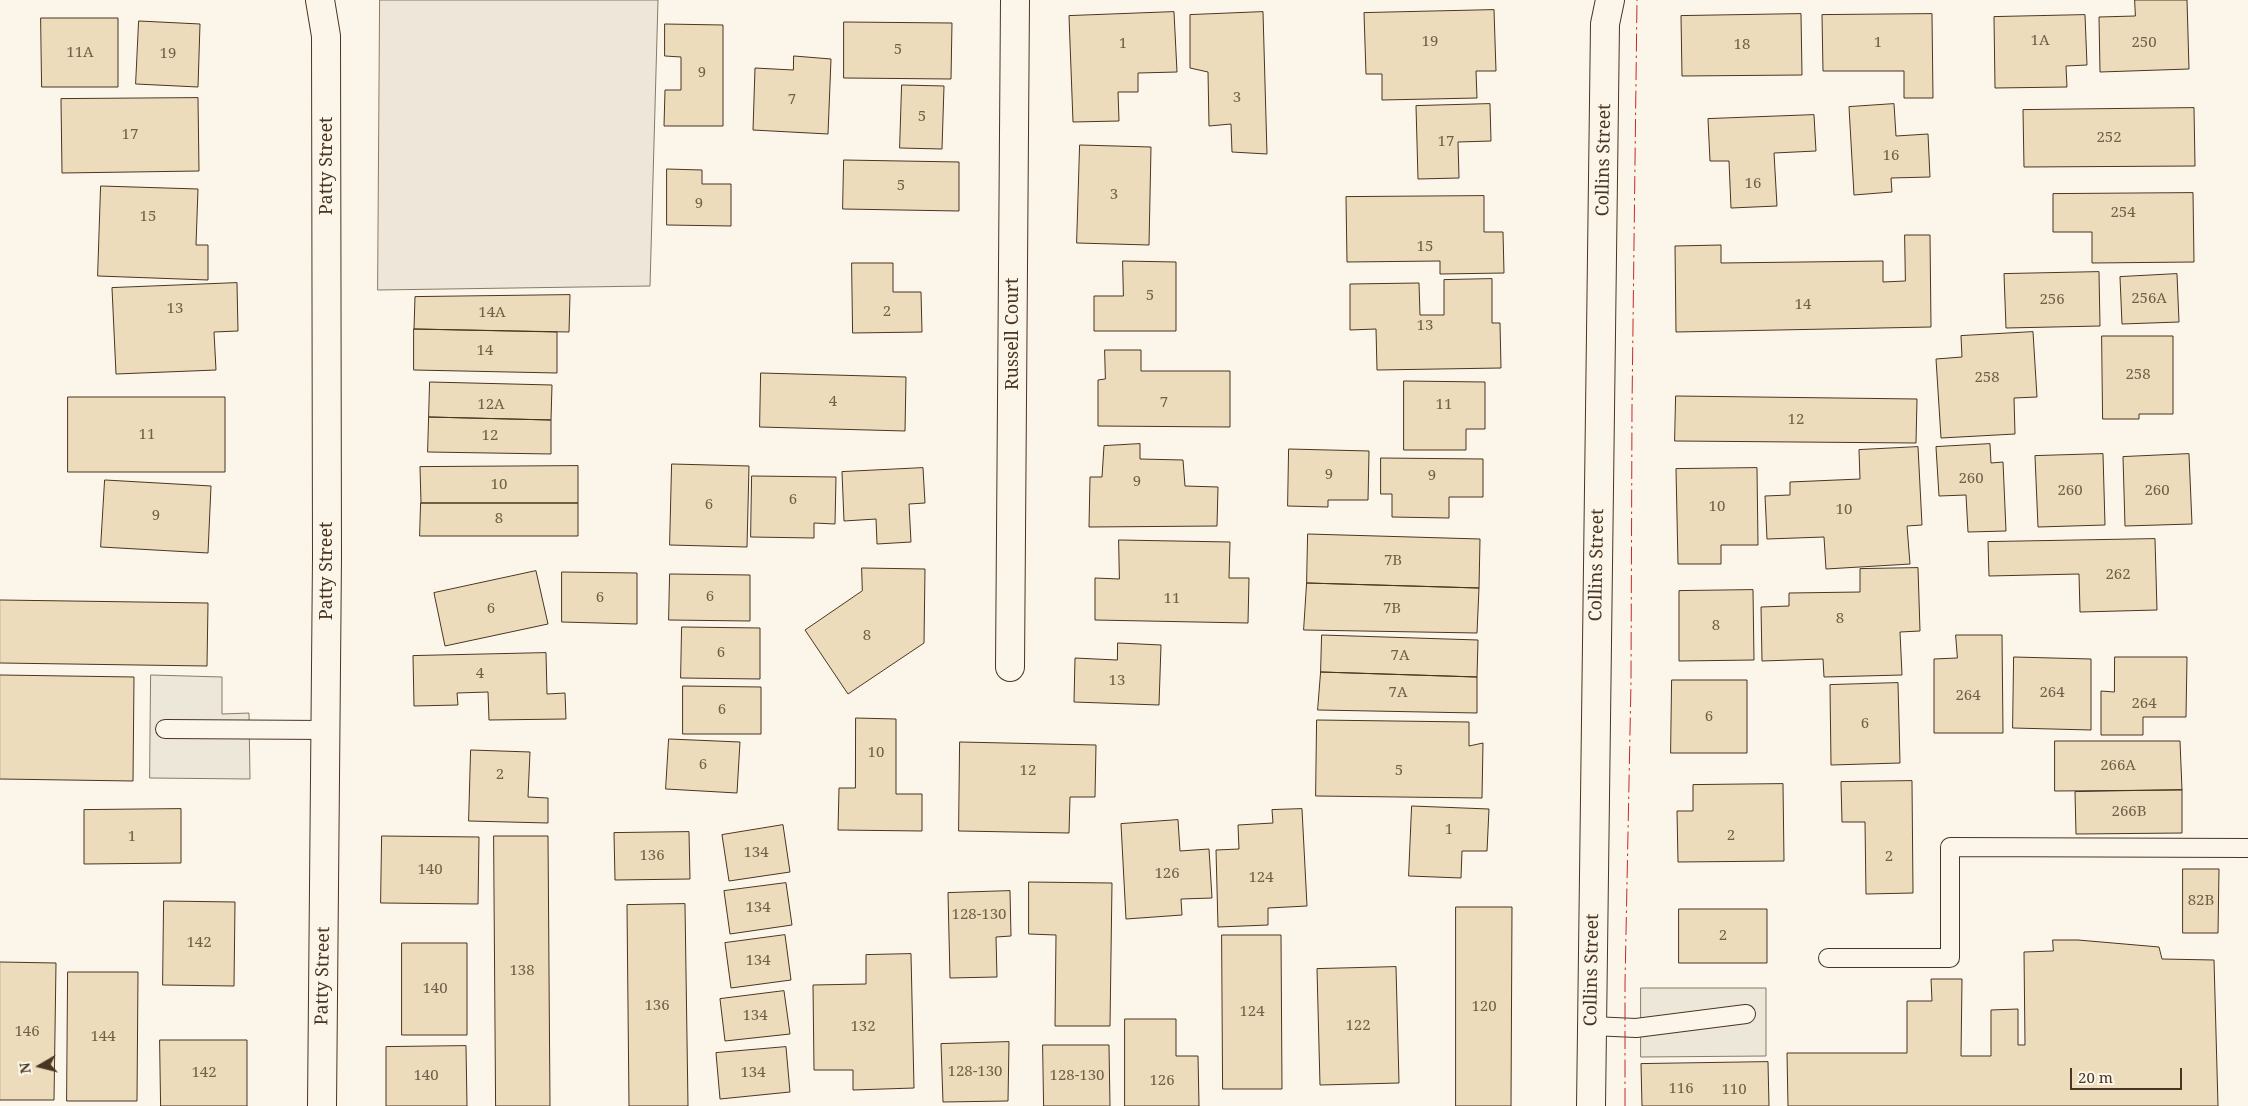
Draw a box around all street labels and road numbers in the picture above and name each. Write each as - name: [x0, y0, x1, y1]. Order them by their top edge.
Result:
- street label: Collins Street: [1592, 103, 1616, 217]
- street label: Patty Street: [316, 117, 338, 215]
- street label: Russell Court: [1002, 278, 1024, 390]
- street label: Collins Street: [1585, 508, 1609, 622]
- street label: Patty Street: [316, 522, 338, 620]
- street label: Collins Street: [1580, 913, 1604, 1027]
- street label: Patty Street: [311, 926, 335, 1026]

